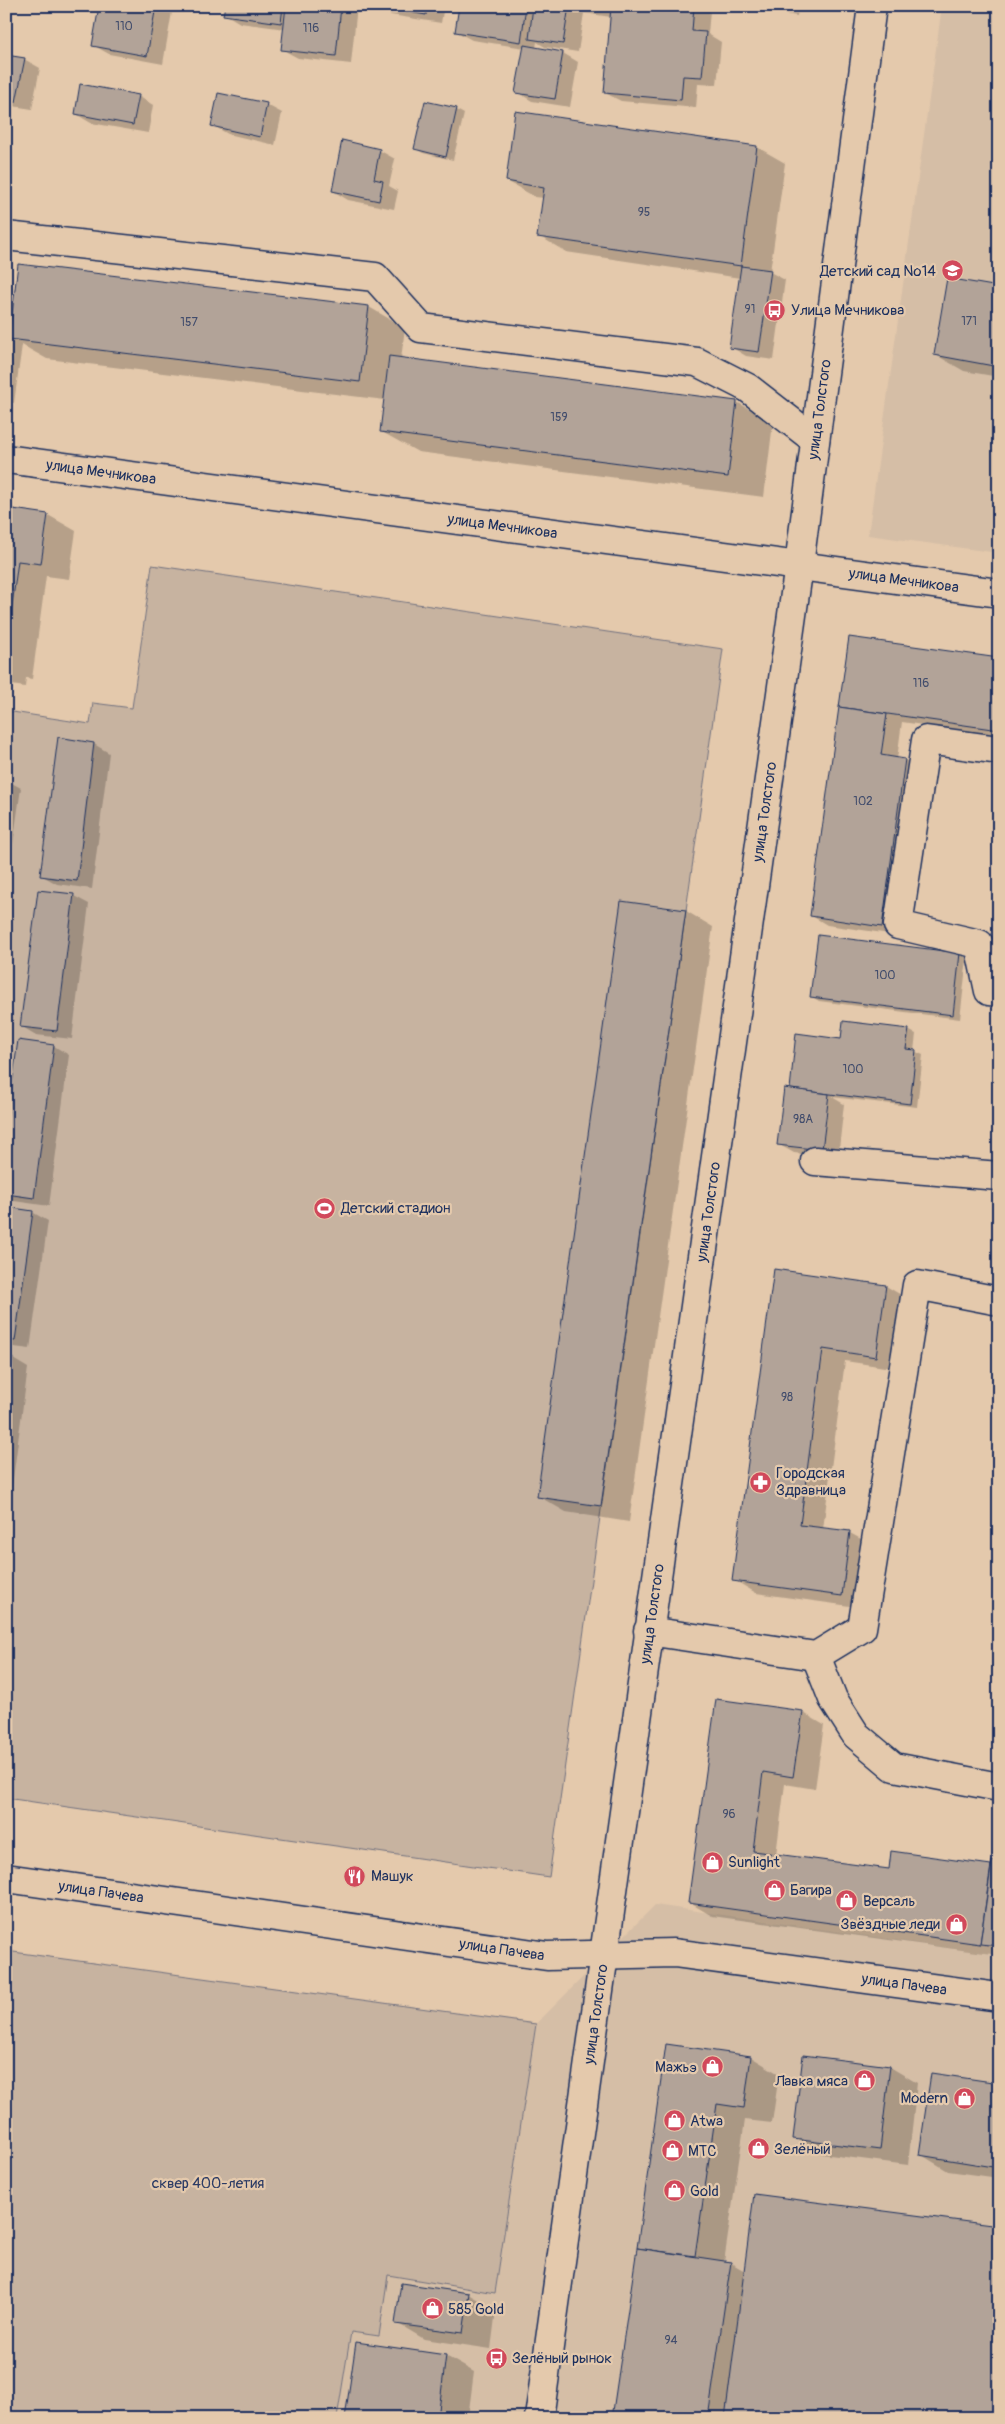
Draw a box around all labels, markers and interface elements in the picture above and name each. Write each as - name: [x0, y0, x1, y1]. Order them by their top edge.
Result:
- house number: 110: [115, 19, 133, 34]
- house number: 116: [303, 21, 319, 36]
- house number: 95: [638, 205, 650, 220]
- school or university icon: Детский сад №14: [940, 259, 964, 283]
- place label: Детский сад №14: [819, 262, 936, 281]
- bus stop icon: Улица Мечникова: [763, 298, 787, 322]
- place label: Улица Мечникова: [791, 301, 904, 320]
- house number: 91: [745, 302, 755, 317]
- house number: 171: [961, 314, 977, 329]
- house number: 157: [180, 315, 198, 330]
- street label: улица Толстого: [803, 358, 835, 462]
- house number: 159: [550, 410, 568, 425]
- street label: улица Мечникова: [44, 455, 157, 489]
- street label: улица Мечникова: [445, 509, 559, 543]
- street label: улица Мечникова: [847, 563, 960, 597]
- house number: 116: [913, 676, 929, 691]
- street label: улица Толстого: [748, 760, 781, 864]
- house number: 102: [853, 794, 873, 809]
- house number: 100: [874, 968, 896, 983]
- house number: 100: [842, 1062, 864, 1077]
- house number: 98А: [793, 1112, 813, 1127]
- street label: улица Толстого: [692, 1160, 725, 1264]
- sports icon: Детский стадион: [313, 1196, 337, 1220]
- place label: Детский стадион: [340, 1199, 450, 1218]
- house number: 98: [781, 1390, 793, 1405]
- place label: Городская Здравница: [776, 1464, 846, 1500]
- pharmacy icon: Городская Здравница: [748, 1470, 772, 1494]
- street label: улица Толстого: [635, 1563, 668, 1666]
- house number: 96: [722, 1807, 736, 1822]
- shop icon: Sunlight: [700, 1850, 724, 1874]
- place label: Sunlight: [728, 1853, 781, 1872]
- restaurant icon: Машук: [343, 1864, 367, 1888]
- place label: Машук: [371, 1867, 414, 1886]
- street label: улица Пачева: [56, 1876, 145, 1907]
- shop icon: Багира: [762, 1878, 786, 1902]
- place label: Багира: [790, 1881, 832, 1900]
- shop icon: Версаль: [835, 1889, 859, 1913]
- place label: Версаль: [863, 1892, 915, 1911]
- shop icon: Звёздные леди: [944, 1912, 968, 1936]
- place label: Звёздные леди: [841, 1915, 940, 1934]
- street label: улица Пачева: [457, 1934, 546, 1965]
- street label: улица Толстого: [579, 1963, 612, 2066]
- street label: улица Пачева: [859, 1969, 948, 1999]
- shop icon: Мажьэ: [701, 2055, 725, 2079]
- place label: Мажьэ: [655, 2058, 697, 2077]
- shop icon: Лавка мяса: [852, 2069, 876, 2093]
- place label: Лавка мяса: [774, 2072, 848, 2091]
- shop icon: Modern: [952, 2086, 976, 2110]
- place label: Modern: [900, 2089, 948, 2108]
- shop icon: Atwa: [662, 2109, 686, 2133]
- place label: Atwa: [690, 2112, 723, 2131]
- shop icon: Зелёный: [746, 2137, 770, 2161]
- shop icon: МТС: [660, 2139, 684, 2163]
- place label: Зелёный: [774, 2140, 831, 2159]
- place label: МТС: [688, 2142, 716, 2161]
- park label: сквер 400-летия: [152, 2174, 264, 2193]
- shop icon: Gold: [662, 2179, 686, 2203]
- place label: Gold: [690, 2182, 719, 2201]
- shop icon: 585 Gold: [420, 2297, 444, 2321]
- place label: 585 Gold: [448, 2300, 504, 2319]
- house number: 94: [664, 2333, 678, 2348]
- bus stop icon: Зелёный рынок: [484, 2346, 508, 2370]
- place label: Зелёный рынок: [512, 2349, 612, 2368]

